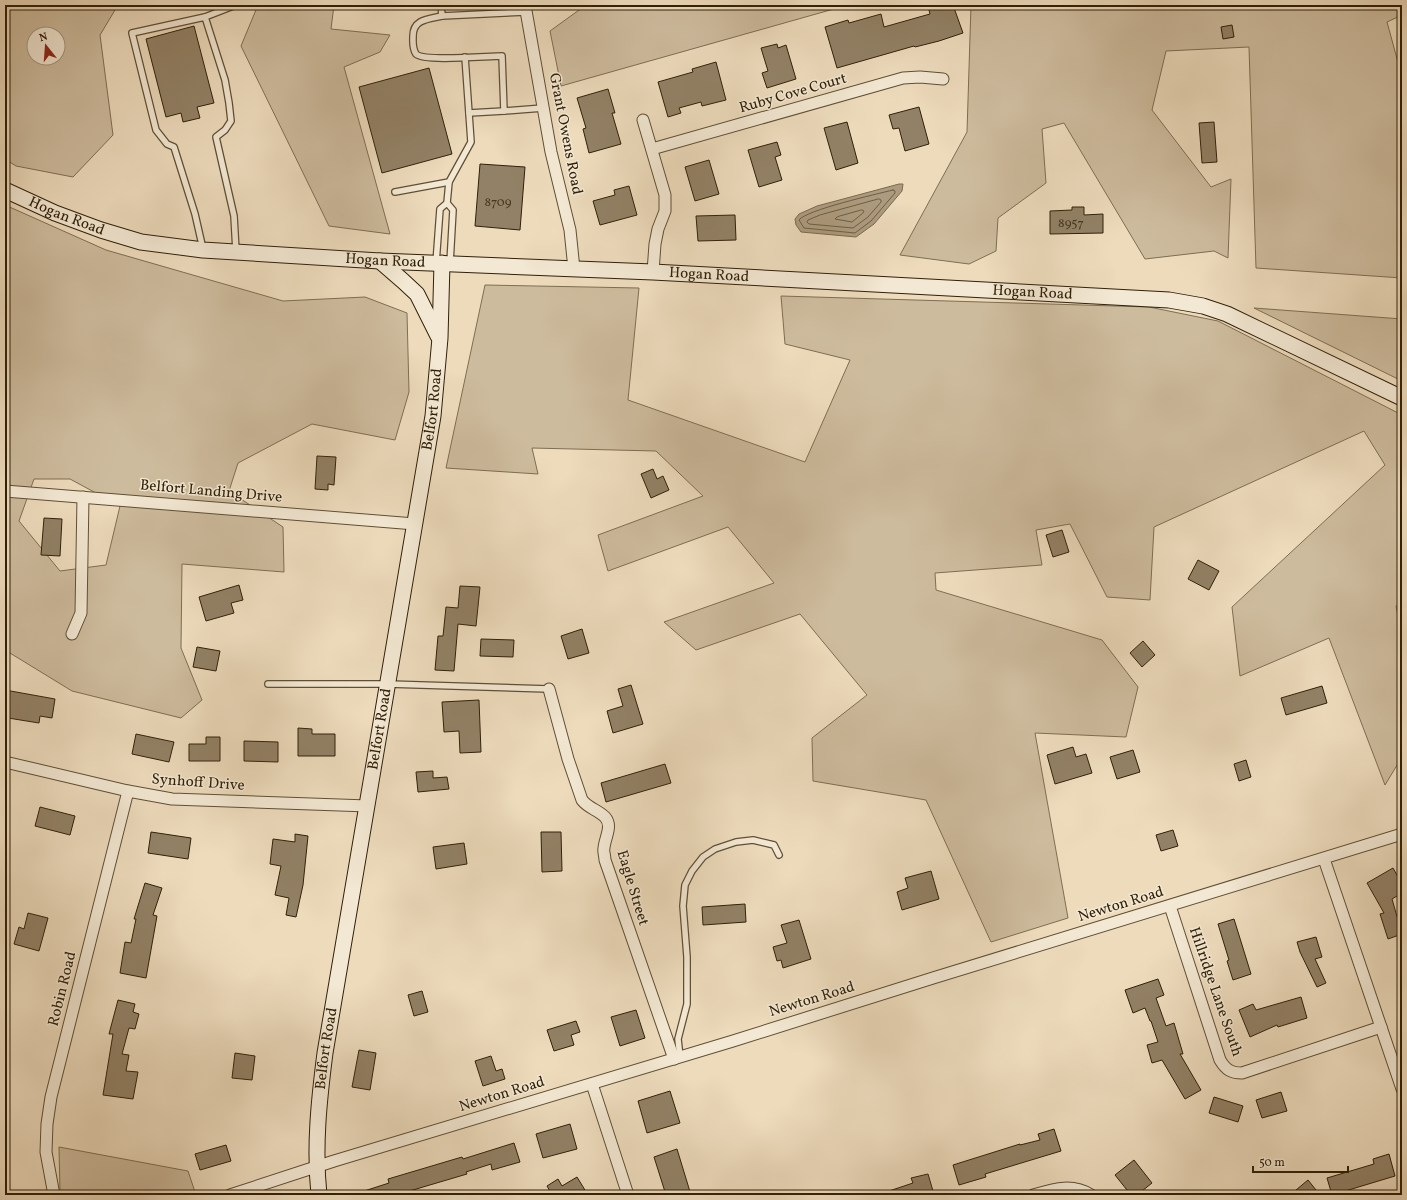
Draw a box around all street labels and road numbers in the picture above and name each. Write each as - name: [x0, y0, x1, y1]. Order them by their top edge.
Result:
- street label: Ruby Cove Court: [737, 69, 849, 119]
- street label: Grant Owens Road: [543, 71, 587, 197]
- street label: Hogan Road: [25, 192, 108, 241]
- street label: Hogan Road: [345, 248, 426, 273]
- street label: Hogan Road: [668, 262, 750, 288]
- street label: Hogan Road: [992, 280, 1073, 305]
- street label: Belfort Road: [417, 367, 448, 452]
- street label: Belfort Landing Drive: [139, 475, 283, 509]
- street label: Belfort Road: [363, 687, 397, 772]
- street label: Synhoff Drive: [151, 769, 245, 797]
- street label: Eagle Street: [611, 848, 653, 928]
- street label: Newton Road: [1076, 882, 1166, 928]
- street label: Hillridge Lane South: [1183, 924, 1247, 1060]
- street label: Robin Road: [44, 949, 82, 1029]
- street label: Newton Road: [767, 977, 857, 1023]
- street label: Belfort Road: [310, 1006, 343, 1091]
- street label: Newton Road: [457, 1072, 547, 1118]

